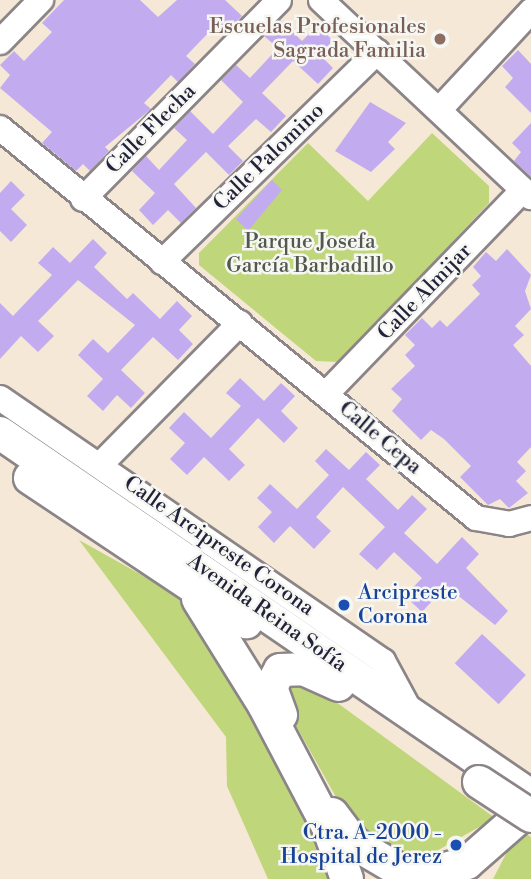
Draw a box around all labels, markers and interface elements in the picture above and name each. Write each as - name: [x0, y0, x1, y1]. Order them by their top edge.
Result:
- place label: Escuelas Profesionales Sagrada Familia: [209, 14, 426, 64]
- marker: Escuelas Profesionales Sagrada Familia: [432, 31, 448, 47]
- street label: Calle Flecha: [101, 79, 201, 179]
- street label: Calle Palomino: [208, 98, 330, 216]
- park label: Parque Josefa García Barbadillo: [226, 229, 394, 279]
- street label: Calle Almijar: [373, 238, 477, 346]
- street label: Calle Cepa: [334, 396, 426, 480]
- street label: Calle Arcipreste Corona: [119, 471, 319, 621]
- street label: Avenida Reina Sofía: [182, 548, 352, 678]
- place label: Arcipreste Corona: [358, 580, 458, 630]
- marker: Arcipreste Corona: [336, 597, 352, 613]
- place label: Ctra. A-2000 - Hospital de Jerez: [280, 820, 442, 870]
- marker: Ctra. A-2000 - Hospital de Jerez: [448, 837, 464, 853]

